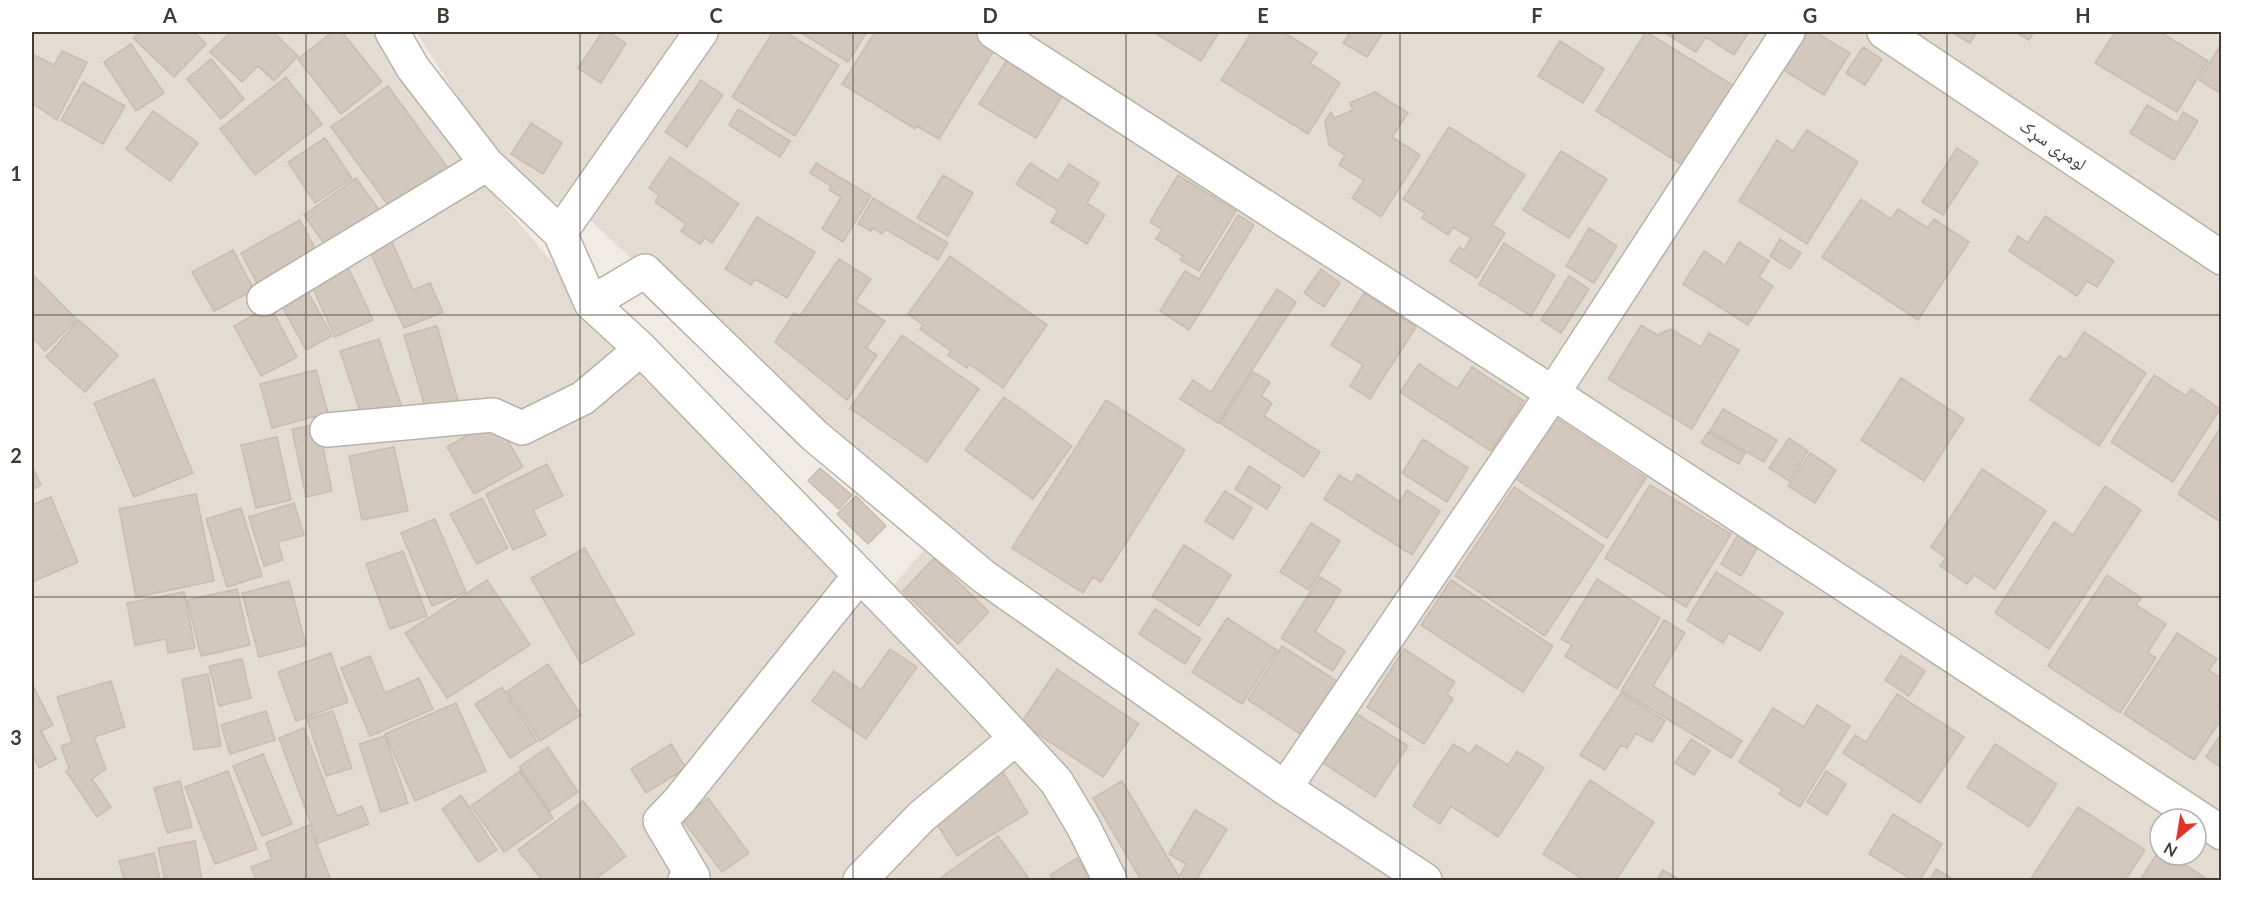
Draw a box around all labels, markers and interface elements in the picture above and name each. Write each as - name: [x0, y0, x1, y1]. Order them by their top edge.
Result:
- text: A: [162, 3, 177, 27]
- text: B: [436, 3, 450, 27]
- text: C: [709, 3, 723, 27]
- text: D: [982, 3, 998, 27]
- text: E: [1257, 3, 1269, 27]
- text: F: [1531, 3, 1543, 27]
- text: G: [1803, 3, 1817, 27]
- text: H: [2075, 3, 2091, 27]
- street label: لومړی سړک: [2016, 114, 2091, 175]
- text: 1: [10, 161, 22, 185]
- text: 2: [10, 443, 22, 467]
- text: 3: [10, 725, 22, 749]
- north arrow: [2148, 807, 2208, 867]
- text: N: [2160, 839, 2180, 862]

